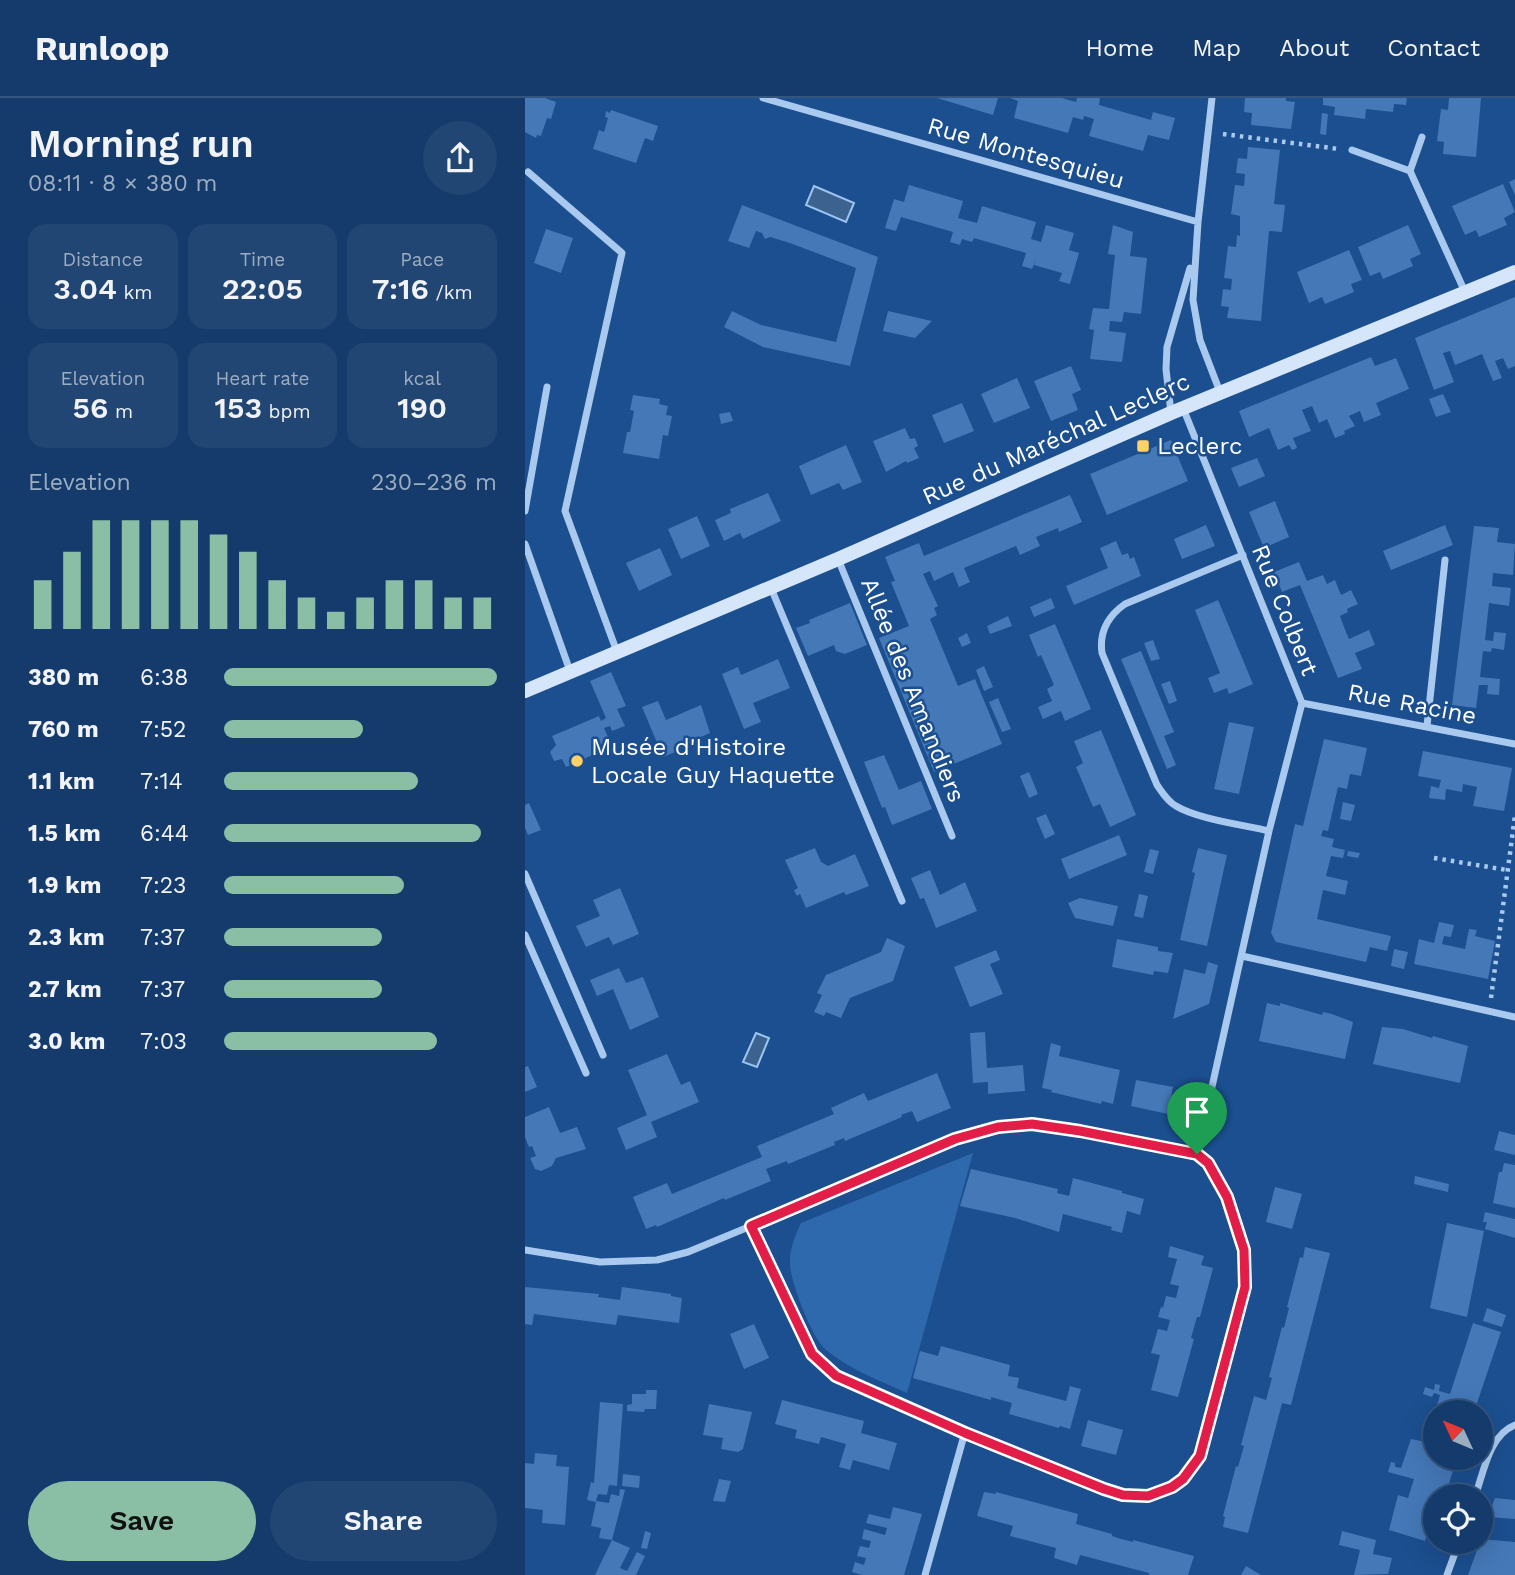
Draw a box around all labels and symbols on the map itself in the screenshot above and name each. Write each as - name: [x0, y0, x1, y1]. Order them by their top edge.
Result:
- street label: Rue Montesquieu: [924, 112, 1128, 194]
- street label: Rue du Maréchal Leclerc: [918, 367, 1194, 511]
- place label: Leclerc: [1157, 432, 1242, 460]
- marker: Leclerc: [1135, 438, 1151, 454]
- street label: Rue Colbert: [1246, 540, 1324, 680]
- street label: Allée des Amandiers: [855, 574, 971, 806]
- street label: Rue Racine: [1345, 678, 1479, 730]
- place label: Musée d'Histoire Locale Guy Haquette: [591, 733, 835, 789]
- marker: Musée d'Histoire Locale Guy Haquette: [569, 753, 585, 769]
- pin: [1167, 1082, 1227, 1154]
- north arrow: [1423, 1400, 1493, 1470]

